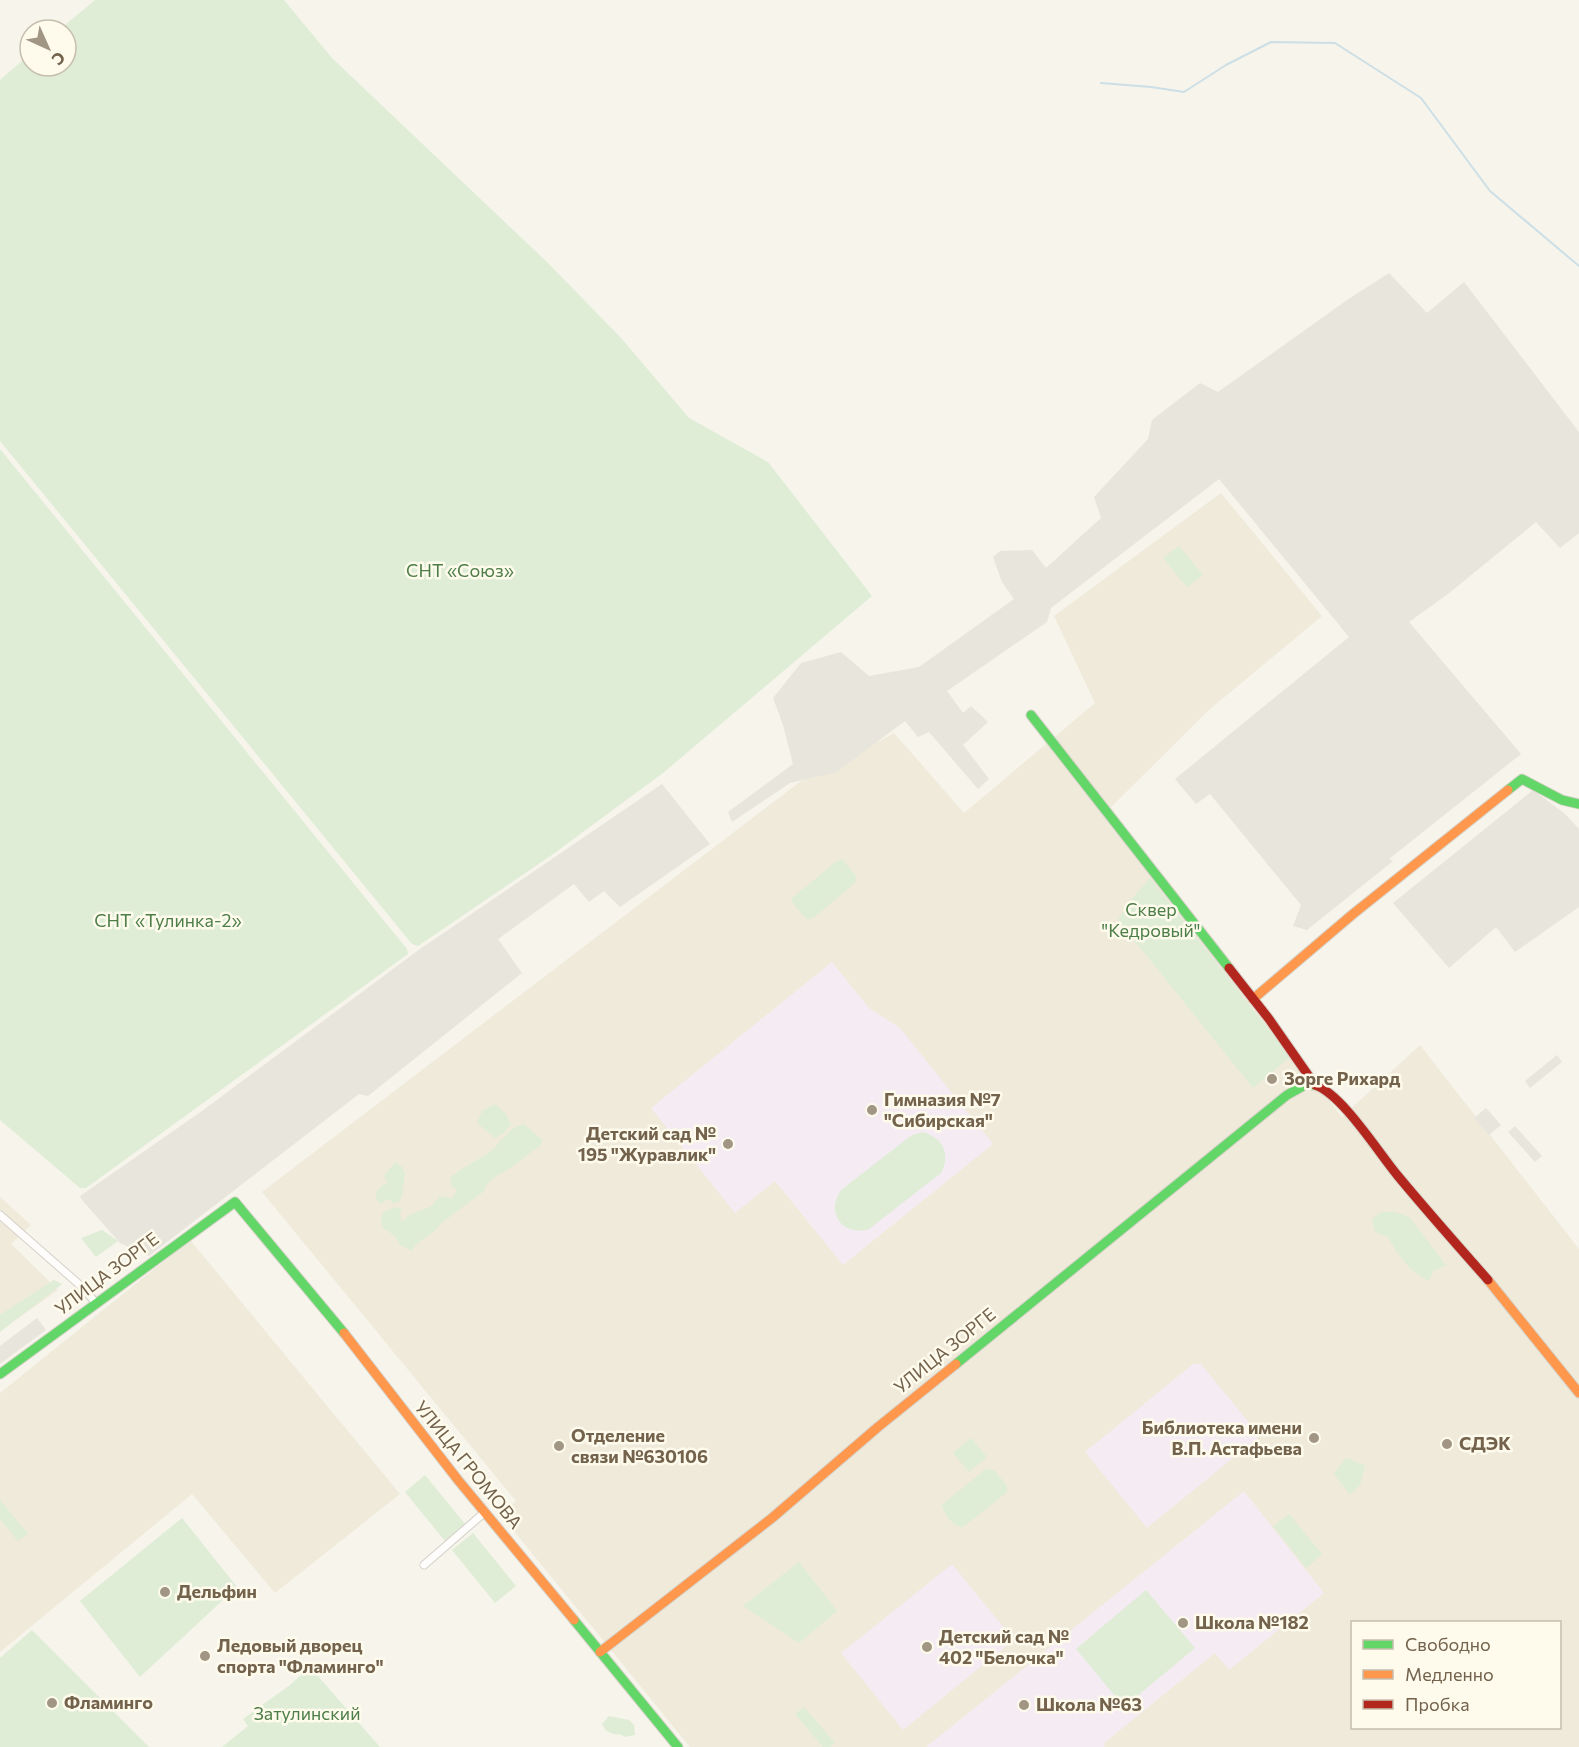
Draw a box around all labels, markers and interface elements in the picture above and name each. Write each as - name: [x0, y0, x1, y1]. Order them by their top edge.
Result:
- north arrow: [18, 18, 78, 78]
- text: С: [48, 48, 70, 70]
- park label: СНТ «Союз»: [406, 559, 514, 581]
- park label: Сквер "Кедровый": [1101, 898, 1201, 941]
- park label: СНТ «Тулинка-2»: [94, 909, 242, 931]
- place label: Зорге Рихард: [1284, 1067, 1400, 1089]
- marker: Зорге Рихард: [1265, 1072, 1279, 1086]
- place label: Гимназия №7 "Сибирская": [884, 1088, 1001, 1131]
- marker: Гимназия №7 "Сибирская": [865, 1103, 879, 1117]
- place label: Детский сад № 195 "Журавлик": [578, 1122, 716, 1165]
- marker: Детский сад № 195 "Журавлик": [721, 1137, 735, 1151]
- street label: УЛИЦА ЗОРГЕ: [50, 1227, 163, 1319]
- street label: УЛИЦА ЗОРГЕ: [889, 1303, 1000, 1398]
- street label: УЛИЦА ГРОМОВА: [410, 1396, 527, 1533]
- place label: Библиотека имени В.П. Астафьева: [1142, 1416, 1302, 1459]
- place label: Отделение связи №630106: [571, 1424, 708, 1467]
- marker: Библиотека имени В.П. Астафьева: [1307, 1431, 1321, 1445]
- place label: СДЭК: [1459, 1432, 1511, 1454]
- marker: СДЭК: [1440, 1437, 1454, 1451]
- marker: Отделение связи №630106: [552, 1439, 566, 1453]
- place label: Дельфин: [177, 1580, 257, 1602]
- marker: Дельфин: [158, 1585, 172, 1599]
- place label: Школа №182: [1195, 1611, 1309, 1633]
- marker: Школа №182: [1176, 1616, 1190, 1630]
- legend: [1351, 1621, 1561, 1729]
- place label: Детский сад № 402 "Белочка": [939, 1625, 1069, 1668]
- text: Свободно: [1405, 1633, 1491, 1655]
- place label: Ледовый дворец спорта "Фламинго": [217, 1634, 384, 1677]
- marker: Детский сад № 402 "Белочка": [920, 1640, 934, 1654]
- marker: Ледовый дворец спорта "Фламинго": [198, 1649, 212, 1663]
- text: Медленно: [1405, 1663, 1494, 1685]
- place label: Фламинго: [64, 1691, 153, 1713]
- place label: Школа №63: [1036, 1693, 1142, 1715]
- text: Пробка: [1405, 1693, 1470, 1715]
- marker: Фламинго: [45, 1696, 59, 1710]
- marker: Школа №63: [1017, 1698, 1031, 1712]
- park label: Затулинский: [254, 1702, 361, 1724]

